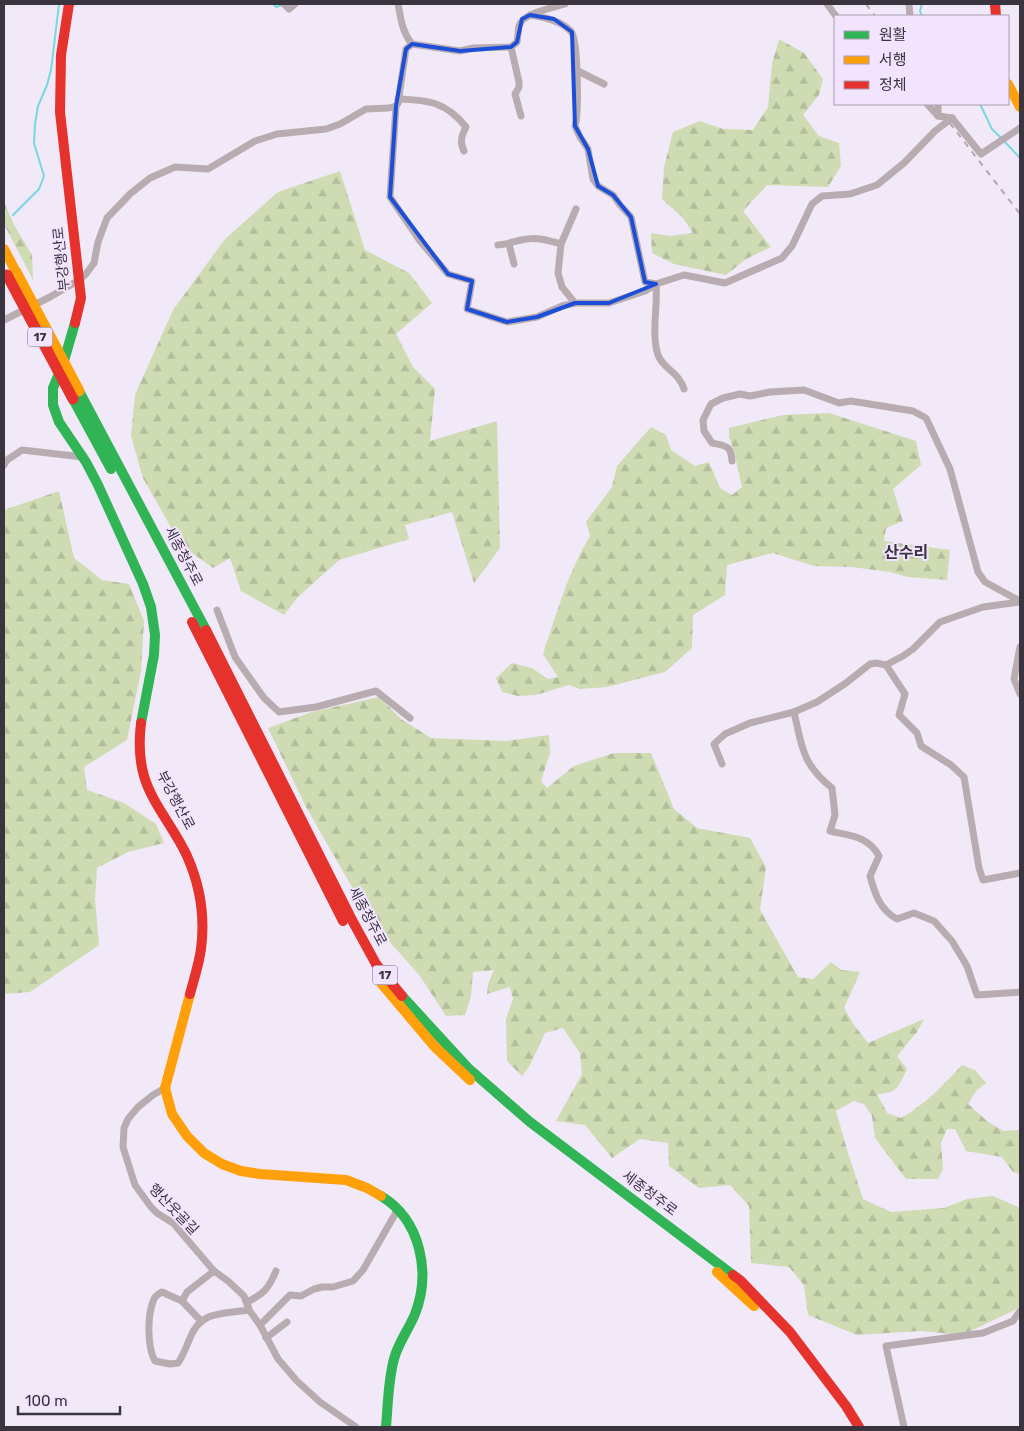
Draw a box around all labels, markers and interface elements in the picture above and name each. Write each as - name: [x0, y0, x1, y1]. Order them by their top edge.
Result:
- legend: [834, 15, 1009, 105]
- text: 원활: [879, 26, 907, 44]
- text: 서행: [879, 51, 907, 69]
- text: 정체: [879, 76, 907, 94]
- street label: 부강행산로: [50, 226, 73, 292]
- road number: 17: [28, 328, 52, 347]
- street label: 세종청주로: [161, 524, 206, 589]
- district label: 산수리: [884, 543, 928, 562]
- street label: 부강행산로: [153, 768, 198, 833]
- street label: 세종청주로: [345, 884, 390, 949]
- road number: 17: [372, 966, 398, 984]
- street label: 세종청주로: [619, 1167, 681, 1220]
- street label: 행산웃골길: [145, 1180, 202, 1238]
- scale bar: [18, 1384, 120, 1416]
- text: 100 m: [25, 1392, 67, 1410]

